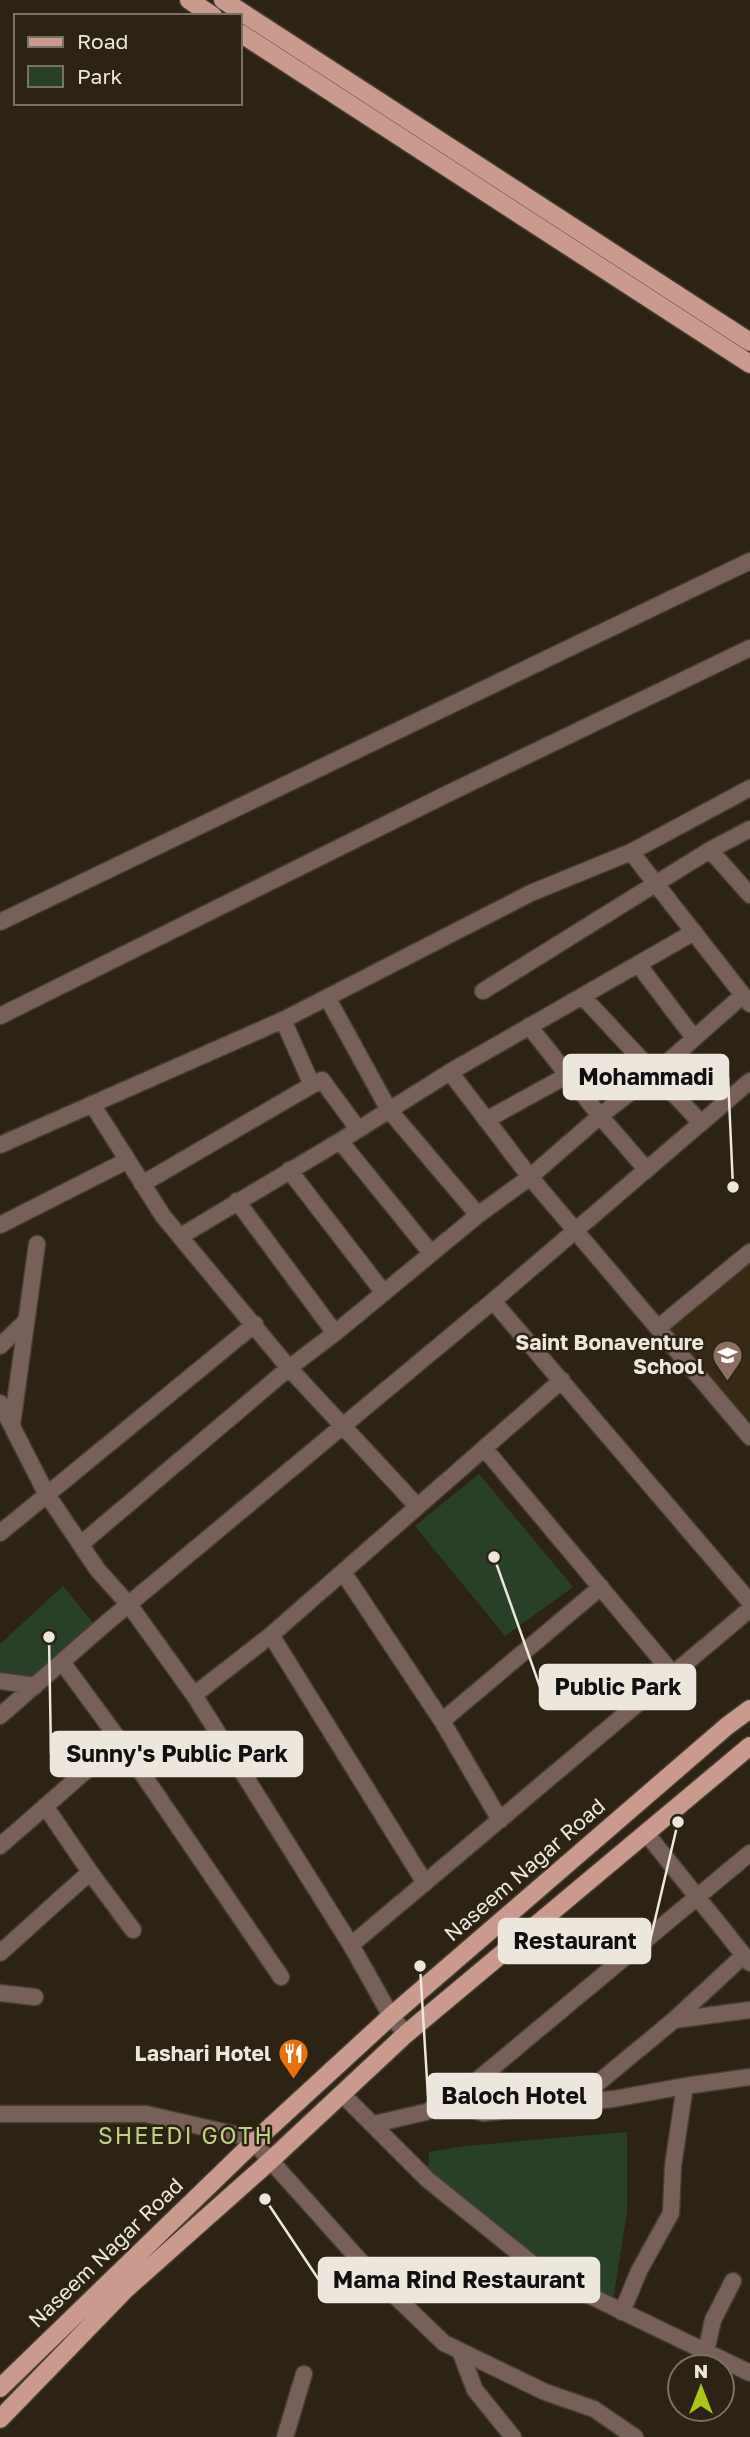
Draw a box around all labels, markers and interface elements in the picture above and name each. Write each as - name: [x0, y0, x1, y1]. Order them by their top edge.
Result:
- legend: [14, 14, 242, 105]
- text: Road: [77, 28, 128, 54]
- text: Park: [77, 63, 123, 89]
- callout: Mohammadi: [564, 1055, 728, 1099]
- text: Mohammadi: [578, 1062, 714, 1090]
- place label: Saint Bonaventure School: [515, 1329, 704, 1379]
- school or university icon: Saint Bonaventure School: [710, 1338, 744, 1382]
- callout: Public Park: [540, 1665, 695, 1709]
- text: Public Park: [555, 1672, 682, 1700]
- callout: Sunny's Public Park: [51, 1732, 302, 1776]
- text: Sunny's Public Park: [66, 1739, 289, 1767]
- street label: Naseem Nagar Road: [439, 1792, 610, 1946]
- callout: Restaurant: [499, 1919, 650, 1963]
- text: Restaurant: [513, 1926, 637, 1954]
- restaurant icon: Lashari Hotel: [277, 2037, 311, 2081]
- place label: Lashari Hotel: [135, 2040, 271, 2066]
- callout: Baloch Hotel: [428, 2074, 601, 2118]
- text: Baloch Hotel: [441, 2081, 587, 2109]
- district label: SHEEDI GOTH: [98, 2121, 274, 2149]
- street label: Naseem Nagar Road: [23, 2172, 188, 2333]
- callout: Mama Rind Restaurant: [319, 2258, 599, 2302]
- text: Mama Rind Restaurant: [333, 2265, 585, 2293]
- north arrow: [666, 2353, 736, 2423]
- text: N: [694, 2359, 708, 2382]

